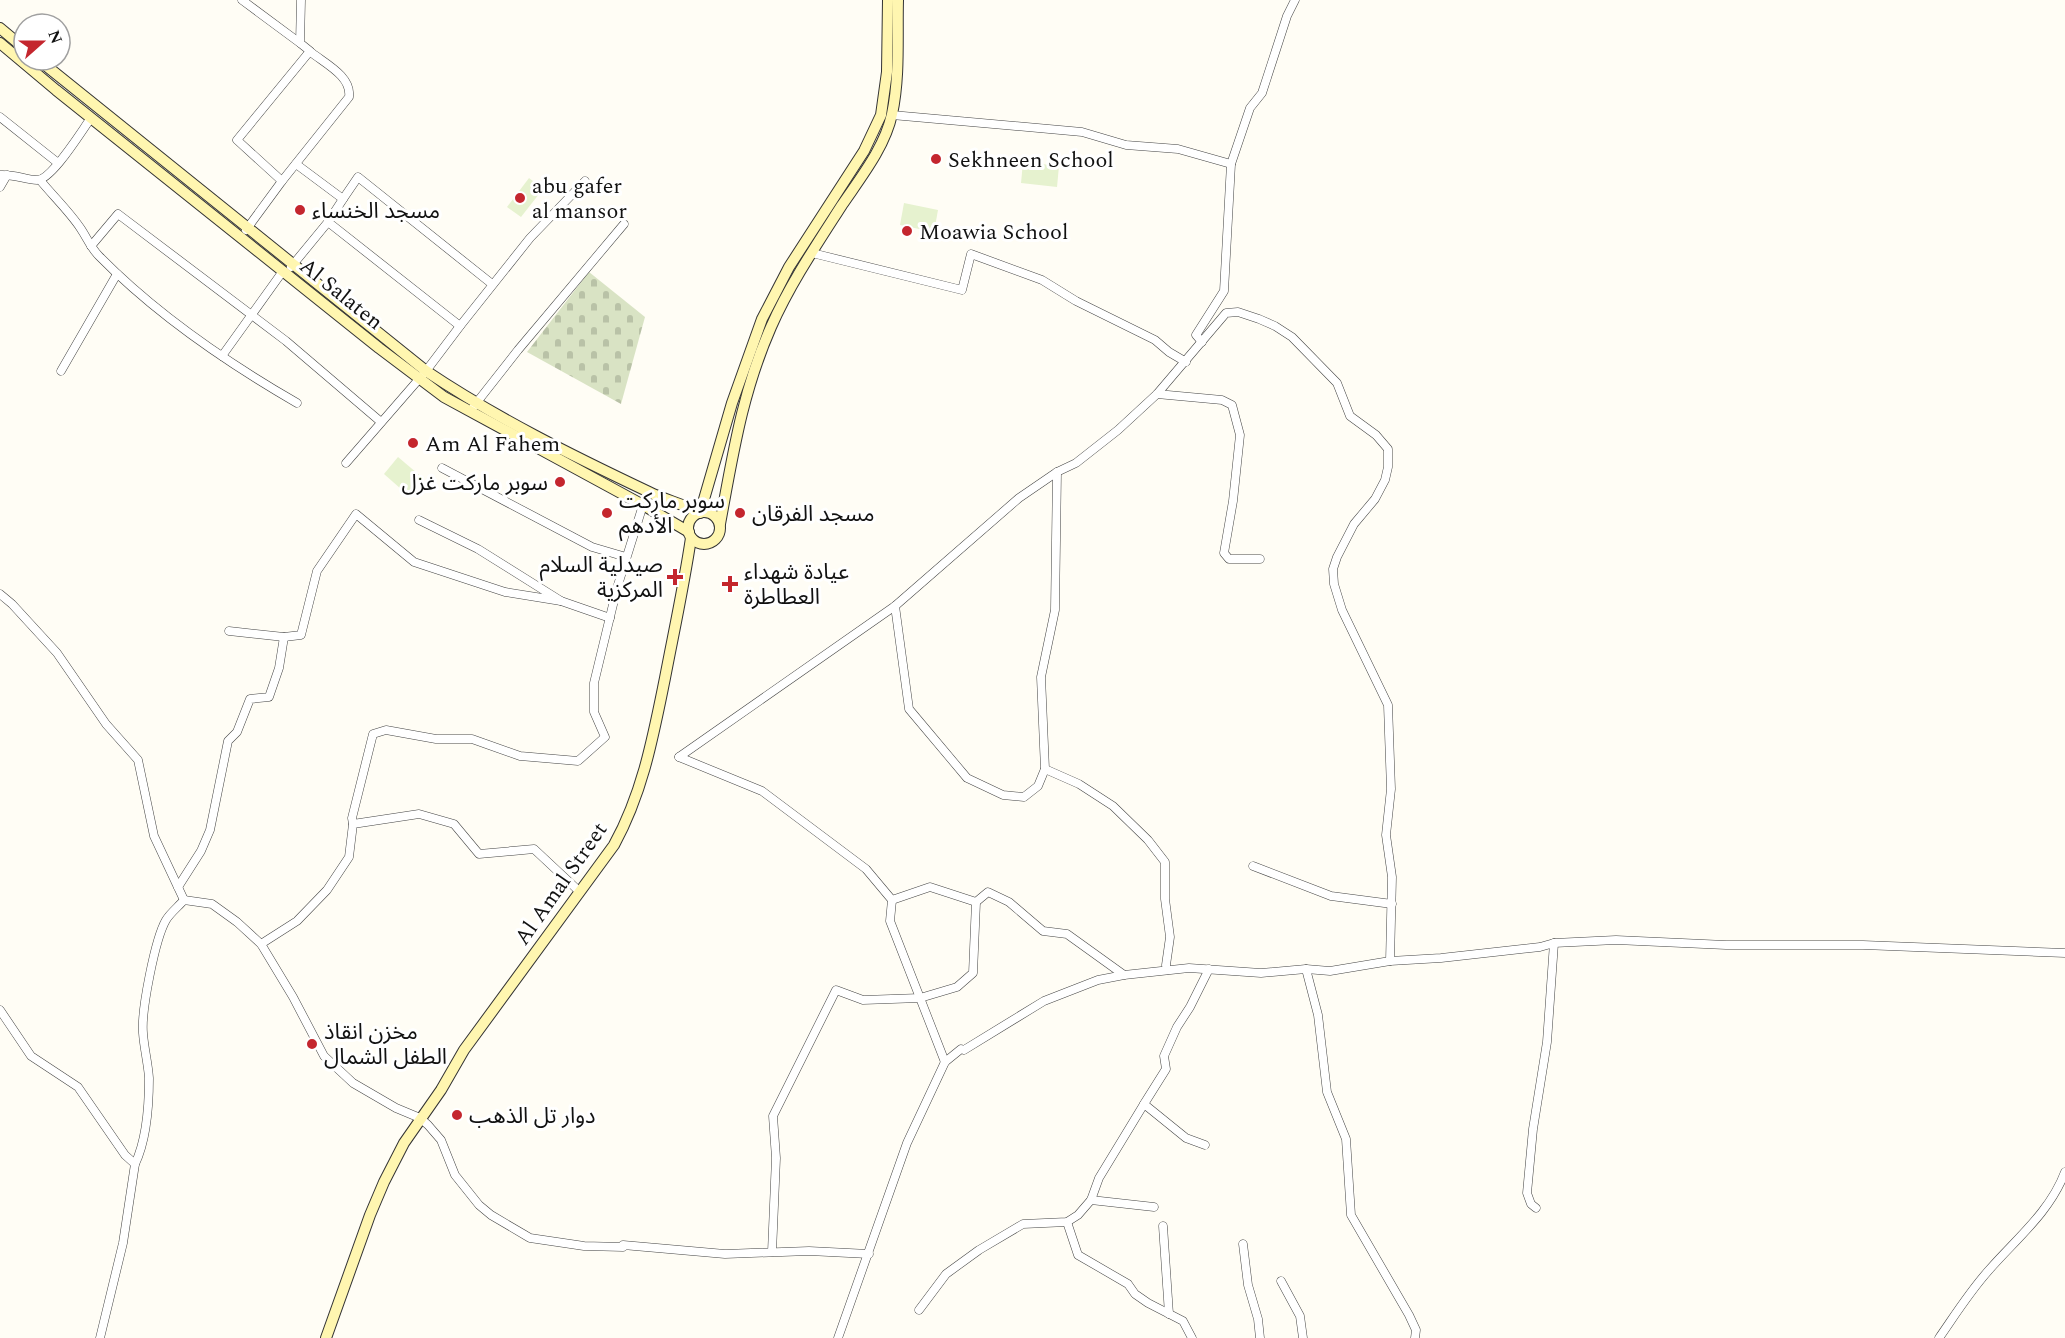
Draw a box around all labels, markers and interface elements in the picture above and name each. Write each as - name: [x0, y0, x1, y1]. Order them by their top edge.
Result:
- north arrow: [12, 12, 72, 72]
- text: N: [42, 27, 69, 47]
- place label: Sekhneen School: [948, 144, 1114, 177]
- marker: Sekhneen School: [929, 152, 943, 166]
- place label: abu gafer al mansor: [532, 170, 627, 228]
- marker: abu gafer al mansor: [513, 191, 527, 205]
- place label: مسجد الخنساء: [312, 195, 440, 228]
- marker: مسجد الخنساء: [293, 203, 307, 217]
- place label: Moawia School: [919, 216, 1068, 249]
- marker: Moawia School: [900, 224, 914, 238]
- street label: Al Salaten: [292, 250, 390, 338]
- place label: Am Al Fahem: [425, 428, 560, 461]
- marker: Am Al Fahem: [406, 436, 420, 450]
- place label: سوبر ماركت غزل: [401, 467, 548, 500]
- marker: سوبر ماركت غزل: [553, 475, 567, 489]
- place label: سوبر ماركت الأدهم: [619, 485, 725, 543]
- place label: مسجد الفرقان: [752, 498, 875, 531]
- marker: سوبر ماركت الأدهم: [600, 506, 614, 520]
- marker: مسجد الفرقان: [733, 506, 747, 520]
- place label: صيدلية السلام المركزية: [540, 549, 663, 607]
- place label: عيادة شهداء العطاطرة: [744, 556, 849, 614]
- marker: صيدلية السلام المركزية: [668, 570, 682, 584]
- marker: عيادة شهداء العطاطرة: [721, 575, 739, 593]
- street label: Al Amal Street: [506, 815, 616, 952]
- place label: مخزن انقاذ الطفل الشمال: [324, 1016, 447, 1074]
- marker: مخزن انقاذ الطفل الشمال: [305, 1037, 319, 1051]
- place label: دوار تل الذهب: [469, 1100, 596, 1133]
- marker: دوار تل الذهب: [450, 1108, 464, 1122]

